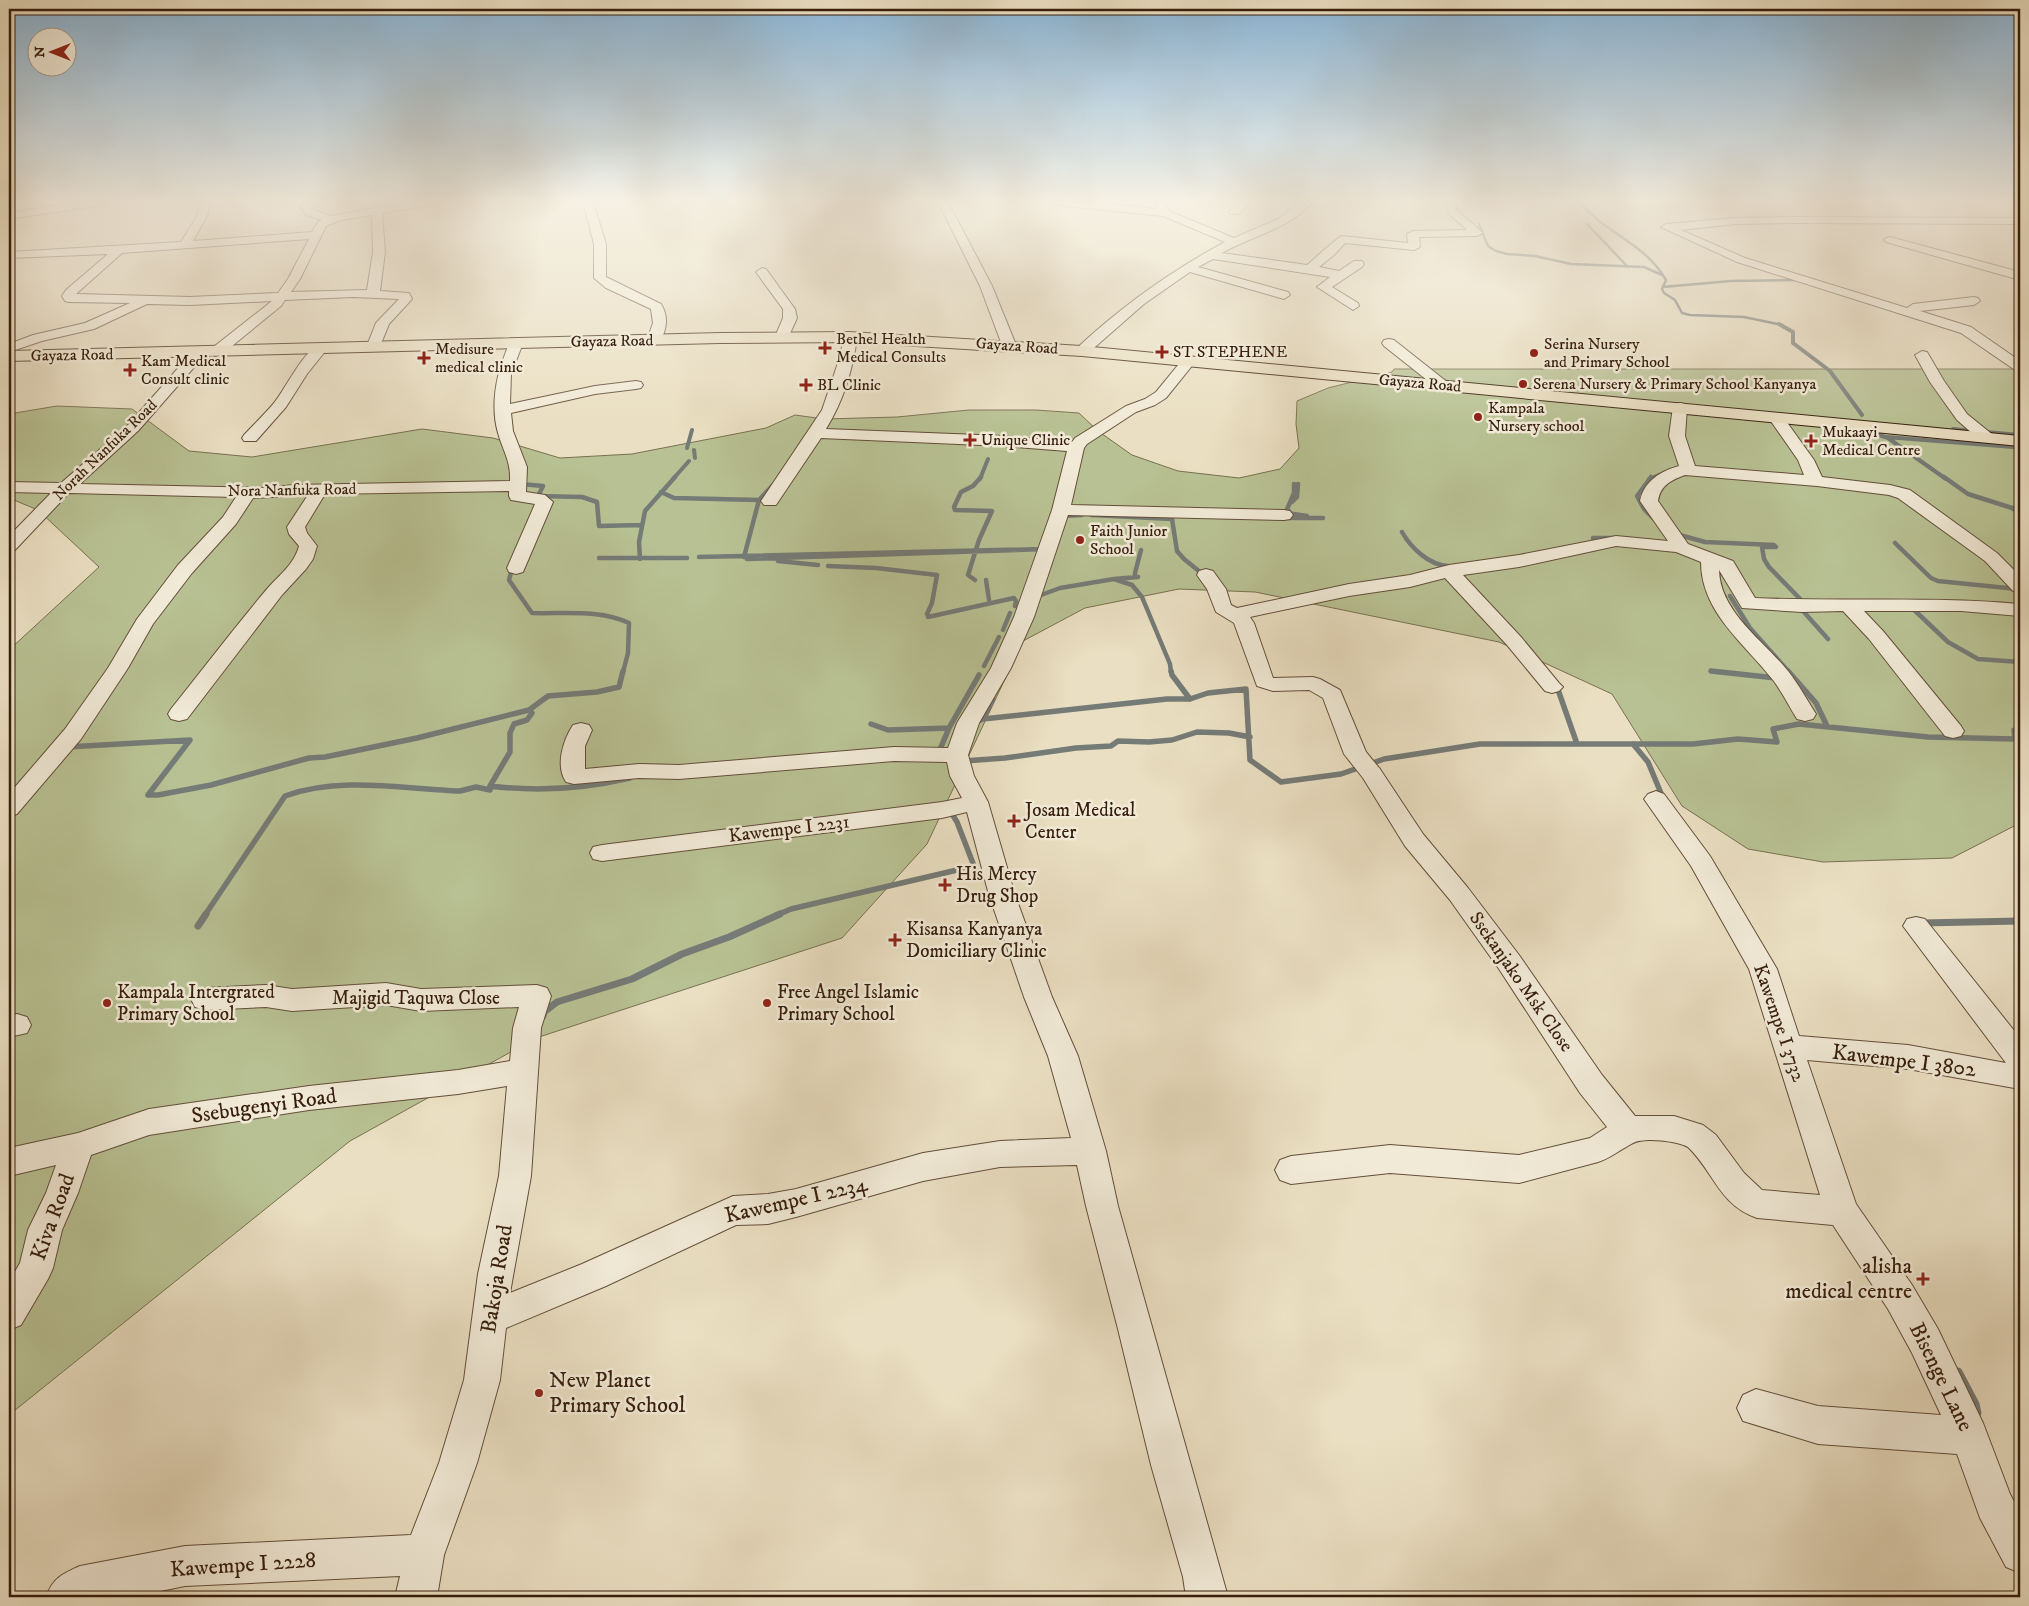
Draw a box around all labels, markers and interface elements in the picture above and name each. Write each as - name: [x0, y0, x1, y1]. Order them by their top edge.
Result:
- north arrow: [28, 28, 78, 78]
- text: N: [31, 46, 49, 58]
- place label: Bethel Health Medical Consults: [836, 329, 946, 367]
- street label: Gayaza Road: [571, 330, 653, 352]
- street label: Gayaza Road: [975, 333, 1059, 359]
- place label: Serina Nursery and Primary School: [1544, 334, 1670, 372]
- place label: Medisure medical clinic: [435, 339, 523, 377]
- marker: Bethel Health Medical Consults: [818, 341, 832, 355]
- place label: ST STEPHENE: [1173, 342, 1287, 362]
- street label: Gayaza Road: [31, 344, 113, 366]
- marker: ST STEPHENE: [1155, 345, 1169, 359]
- marker: Serina Nursery and Primary School: [1528, 347, 1540, 359]
- place label: Kam Medical Consult clinic: [141, 351, 229, 389]
- marker: Medisure medical clinic: [417, 351, 431, 365]
- marker: Kam Medical Consult clinic: [123, 363, 137, 377]
- street label: Gayaza Road: [1378, 369, 1462, 397]
- place label: Serena Nursery & Primary School Kanyanya: [1533, 374, 1816, 394]
- place label: BL Clinic: [817, 375, 881, 395]
- marker: BL Clinic: [799, 378, 813, 392]
- marker: Serena Nursery & Primary School Kanyanya: [1517, 378, 1529, 390]
- street label: Norah Nanfuka Road: [49, 395, 161, 505]
- place label: Kampala Nursery school: [1488, 398, 1584, 436]
- marker: Kampala Nursery school: [1472, 411, 1484, 423]
- place label: Mukaayi Medical Centre: [1822, 422, 1921, 460]
- place label: Unique Clinic: [981, 430, 1070, 450]
- marker: Unique Clinic: [963, 433, 977, 447]
- marker: Mukaayi Medical Centre: [1804, 434, 1818, 448]
- street label: Nora Nanfuka Road: [227, 479, 357, 501]
- place label: Faith Junior School: [1090, 521, 1167, 559]
- marker: Faith Junior School: [1074, 534, 1086, 546]
- place label: Josam Medical Center: [1023, 799, 1136, 844]
- street label: Kawempe I 2231: [727, 810, 851, 848]
- marker: Josam Medical Center: [1007, 814, 1021, 828]
- place label: His Mercy Drug Shop: [956, 863, 1038, 908]
- marker: His Mercy Drug Shop: [938, 878, 952, 892]
- street label: Ssekanjako Msk Close: [1464, 908, 1578, 1057]
- place label: Kisansa Kanyanya Domiciliary Clinic: [906, 918, 1047, 963]
- marker: Kisansa Kanyanya Domiciliary Clinic: [888, 933, 902, 947]
- street label: Kawempe I 3732: [1748, 961, 1810, 1085]
- place label: Kampala Intergrated Primary School: [117, 981, 275, 1026]
- place label: Free Angel Islamic Primary School: [777, 981, 919, 1026]
- street label: Majigid Taquwa Close: [332, 987, 500, 1011]
- marker: Kampala Intergrated Primary School: [101, 997, 113, 1009]
- marker: Free Angel Islamic Primary School: [761, 997, 773, 1009]
- street label: Kawempe I 3802: [1830, 1039, 1978, 1083]
- street label: Ssebugenyi Road: [190, 1082, 338, 1130]
- street label: Kiva Road: [25, 1170, 81, 1264]
- street label: Kawempe I 2234: [722, 1170, 871, 1230]
- street label: Bakoja Road: [475, 1223, 519, 1335]
- place label: alisha medical centre: [1785, 1253, 1913, 1305]
- marker: alisha medical centre: [1916, 1272, 1930, 1286]
- street label: Bisenge Lane: [1903, 1318, 1979, 1436]
- place label: New Planet Primary School: [549, 1367, 686, 1419]
- marker: New Planet Primary School: [533, 1387, 545, 1399]
- street label: Kawempe I 2228: [169, 1546, 317, 1584]

